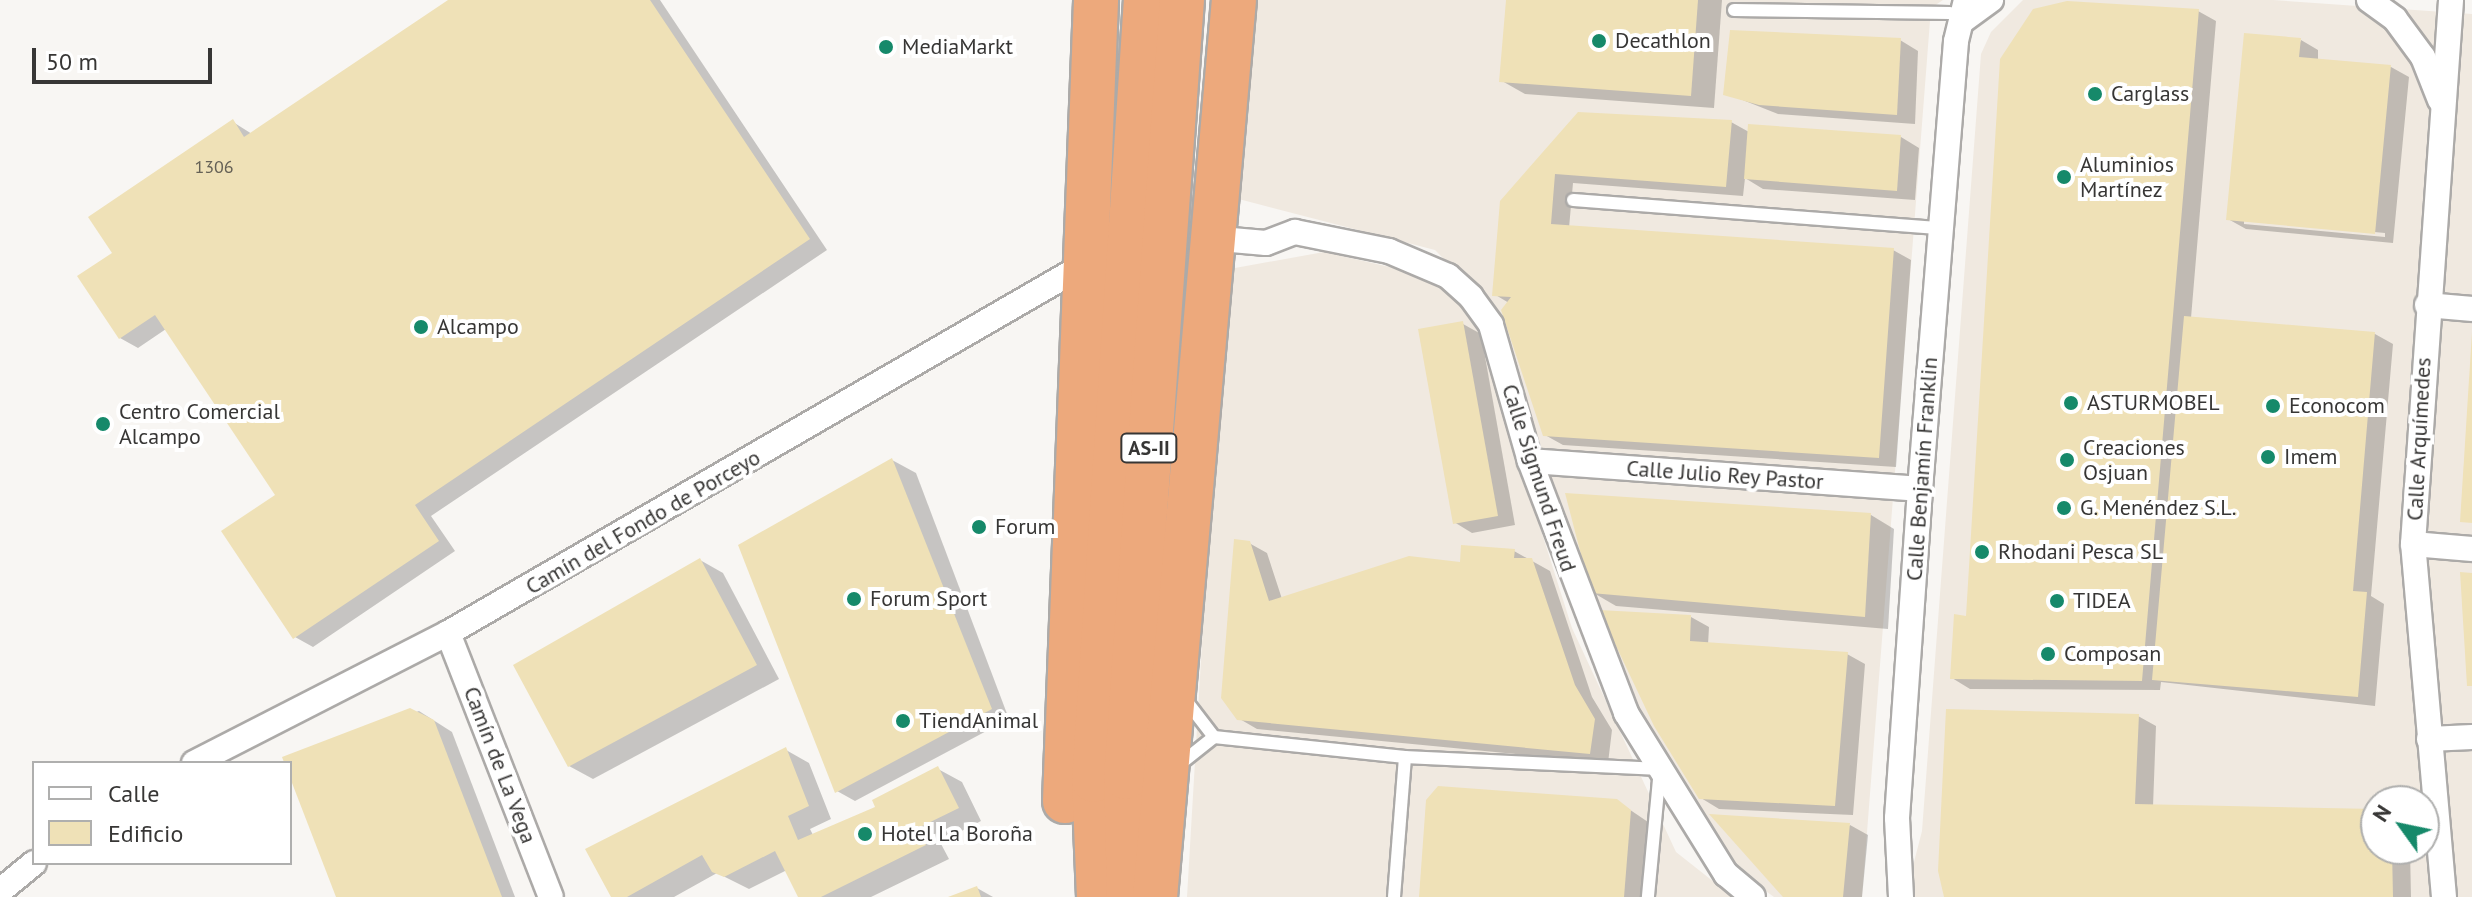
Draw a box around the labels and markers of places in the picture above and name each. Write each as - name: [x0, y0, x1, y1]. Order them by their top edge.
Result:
- place label: Decathlon: [1615, 28, 1711, 54]
- marker: Decathlon: [1590, 32, 1608, 50]
- place label: MediaMarkt: [902, 34, 1013, 60]
- marker: MediaMarkt: [877, 38, 895, 56]
- place label: Carglass: [2111, 81, 2189, 107]
- marker: Carglass: [2086, 85, 2104, 103]
- place label: Aluminios Martínez: [2080, 151, 2174, 202]
- marker: Aluminios Martínez: [2055, 168, 2073, 186]
- place label: Alcampo: [437, 314, 519, 340]
- marker: Alcampo: [412, 318, 430, 336]
- place label: ASTURMOBEL: [2087, 390, 2220, 416]
- place label: Econocom: [2289, 393, 2385, 419]
- marker: ASTURMOBEL: [2062, 394, 2080, 412]
- marker: Econocom: [2264, 397, 2282, 415]
- place label: Centro Comercial Alcampo: [119, 398, 280, 450]
- marker: Centro Comercial Alcampo: [94, 415, 112, 433]
- place label: Creaciones Osjuan: [2083, 434, 2185, 486]
- place label: Imem: [2284, 444, 2337, 470]
- marker: Imem: [2259, 448, 2277, 466]
- marker: Creaciones Osjuan: [2058, 451, 2076, 469]
- place label: G. Menéndez S.L.: [2080, 495, 2239, 521]
- marker: G. Menéndez S.L.: [2055, 499, 2073, 517]
- place label: Forum: [995, 514, 1055, 540]
- marker: Forum: [970, 518, 988, 536]
- place label: Rhodani Pesca SL: [1998, 539, 2163, 565]
- marker: Rhodani Pesca SL: [1973, 543, 1991, 561]
- place label: Forum Sport: [870, 586, 987, 612]
- place label: TIDEA: [2073, 588, 2131, 614]
- marker: Forum Sport: [845, 590, 863, 608]
- marker: TIDEA: [2048, 592, 2066, 610]
- place label: Composan: [2064, 641, 2161, 667]
- marker: Composan: [2039, 645, 2057, 663]
- place label: TiendAnimal: [919, 708, 1038, 734]
- marker: TiendAnimal: [894, 712, 912, 730]
- place label: Hotel La Boroña: [881, 821, 1033, 847]
- marker: Hotel La Boroña: [856, 825, 874, 843]

